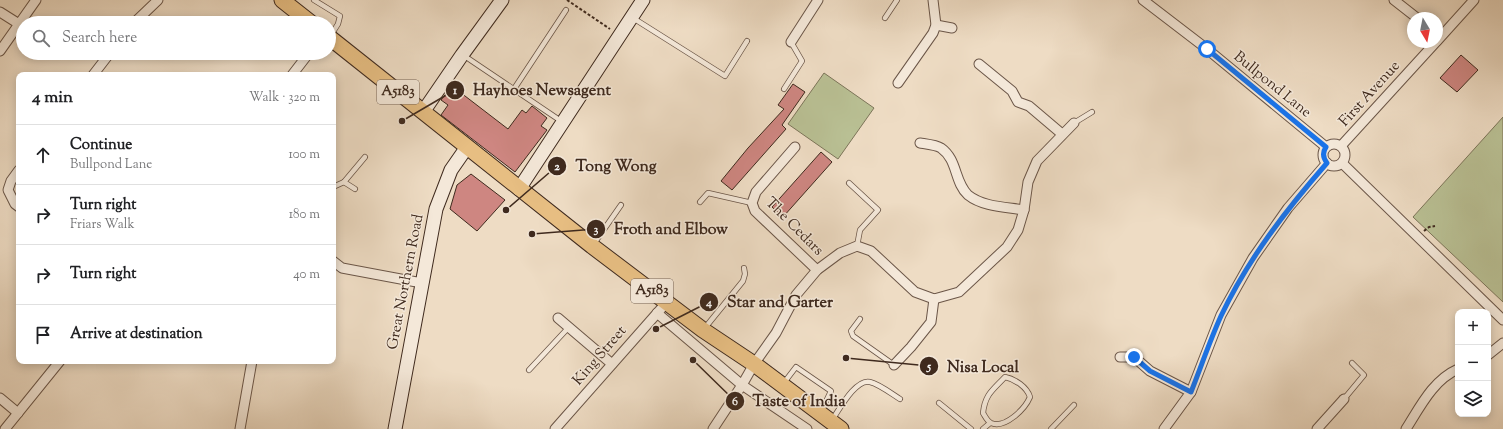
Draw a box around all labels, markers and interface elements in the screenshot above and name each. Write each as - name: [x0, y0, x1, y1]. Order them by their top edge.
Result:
- north arrow: [1407, 12, 1443, 48]
- search box: [16, 16, 336, 60]
- icon: search: [30, 27, 52, 49]
- text: Search here: [62, 28, 137, 49]
- route start: [1198, 40, 1216, 58]
- street label: Bullpond Lane: [1229, 47, 1315, 123]
- street label: First Avenue: [1335, 56, 1405, 132]
- callout: Hayhoes Newsagent: [445, 76, 619, 104]
- road number: A5183: [377, 80, 419, 104]
- text: Hayhoes Newsagent: [473, 80, 612, 103]
- text: 1: [452, 82, 458, 100]
- text: 4 min: [32, 86, 73, 110]
- text: Walk · 320 m: [249, 89, 320, 107]
- text: Continue: [70, 135, 132, 156]
- icon: ahead: [32, 144, 54, 166]
- text: 100 m: [288, 146, 320, 164]
- callout: Tong Wong: [547, 152, 664, 180]
- text: Bullpond Lane: [70, 156, 152, 174]
- text: Tong Wong: [575, 156, 657, 179]
- text: 2: [554, 158, 560, 176]
- street label: The Cedars: [760, 193, 828, 261]
- text: Turn right: [70, 195, 136, 216]
- icon: right: [32, 204, 54, 226]
- text: 180 m: [289, 206, 320, 224]
- street label: Great Northern Road: [383, 212, 430, 352]
- callout: Froth and Elbow: [586, 215, 736, 243]
- text: Friars Walk: [70, 216, 135, 234]
- text: Froth and Elbow: [614, 219, 728, 242]
- text: 3: [594, 221, 599, 239]
- icon: right: [32, 264, 54, 286]
- text: Turn right: [70, 264, 136, 285]
- text: 40 m: [293, 266, 320, 284]
- road number: A5183: [631, 279, 673, 303]
- callout: Star and Garter: [699, 288, 841, 316]
- text: Star and Garter: [727, 292, 834, 315]
- text: 4: [705, 294, 712, 312]
- map controls: [1455, 309, 1491, 417]
- button: +: [1455, 309, 1491, 345]
- street label: King Street: [568, 322, 632, 390]
- icon: arrive: [32, 324, 54, 346]
- text: Arrive at destination: [70, 324, 203, 345]
- button: −: [1455, 345, 1491, 381]
- route end: [1125, 348, 1143, 366]
- callout: Nisa Local: [919, 352, 1027, 380]
- text: Nisa Local: [947, 357, 1019, 380]
- text: 5: [926, 358, 932, 376]
- button: layers: [1455, 381, 1491, 417]
- callout: Taste of India: [725, 387, 854, 415]
- text: Taste of India: [752, 391, 846, 414]
- text: 6: [732, 393, 738, 411]

